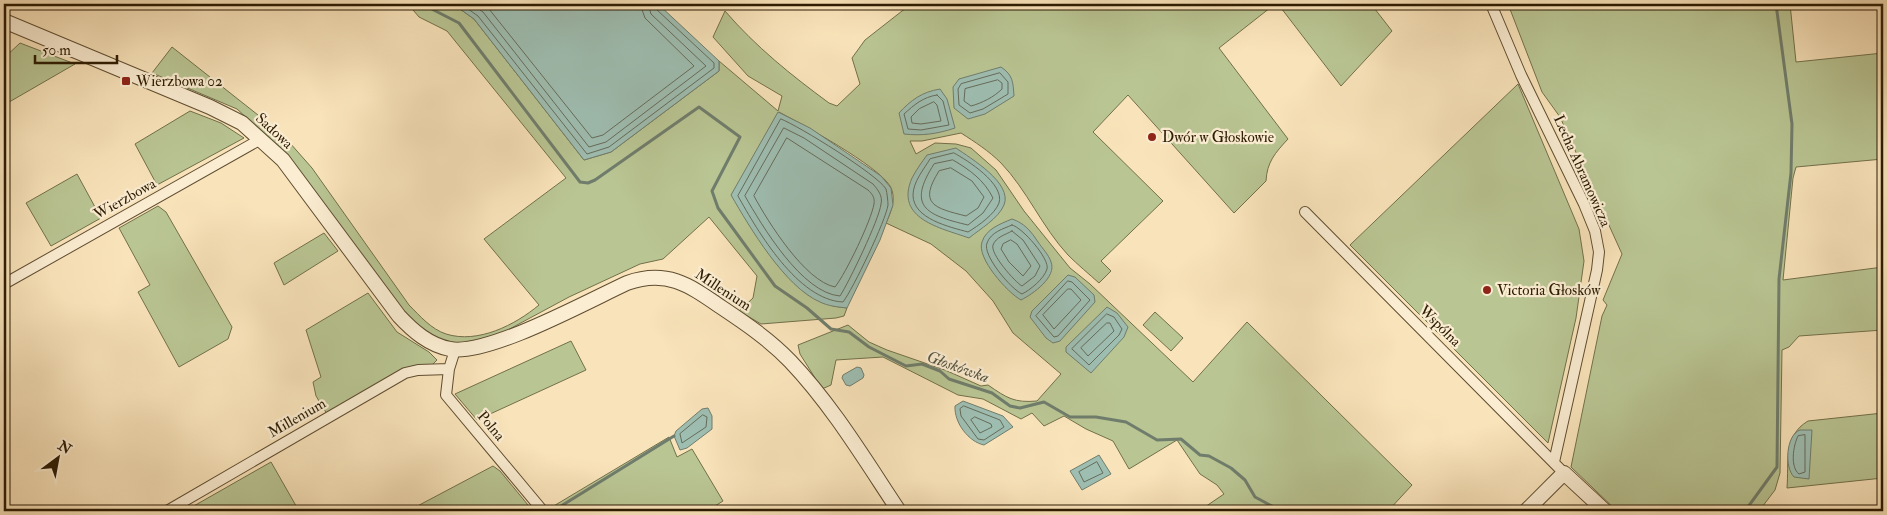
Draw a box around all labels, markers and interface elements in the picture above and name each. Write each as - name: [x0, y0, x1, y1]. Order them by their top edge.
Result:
- scale bar: [35, 32, 118, 64]
- text: 50 m: [42, 41, 71, 60]
- place label: Wierzbowa 02: [135, 72, 223, 91]
- marker: Wierzbowa 02: [120, 75, 132, 87]
- street label: Sadowa: [251, 109, 297, 154]
- street label: Lecha Abramowicza: [1549, 112, 1615, 231]
- place label: Dwór w Głoskowie: [1162, 128, 1274, 147]
- marker: Dwór w Głoskowie: [1146, 131, 1158, 143]
- street label: Wierzbowa: [90, 174, 160, 224]
- street label: Millenium: [691, 265, 755, 315]
- place label: Victoria Głosków: [1497, 281, 1601, 300]
- marker: Victoria Głosków: [1481, 284, 1493, 296]
- street label: Wspólna: [1414, 300, 1466, 352]
- water label: Głoskówka: [924, 347, 992, 387]
- street label: Millenium: [265, 394, 330, 442]
- street label: Polna: [473, 407, 509, 445]
- north arrow: [32, 432, 82, 482]
- text: N: [54, 436, 75, 458]

